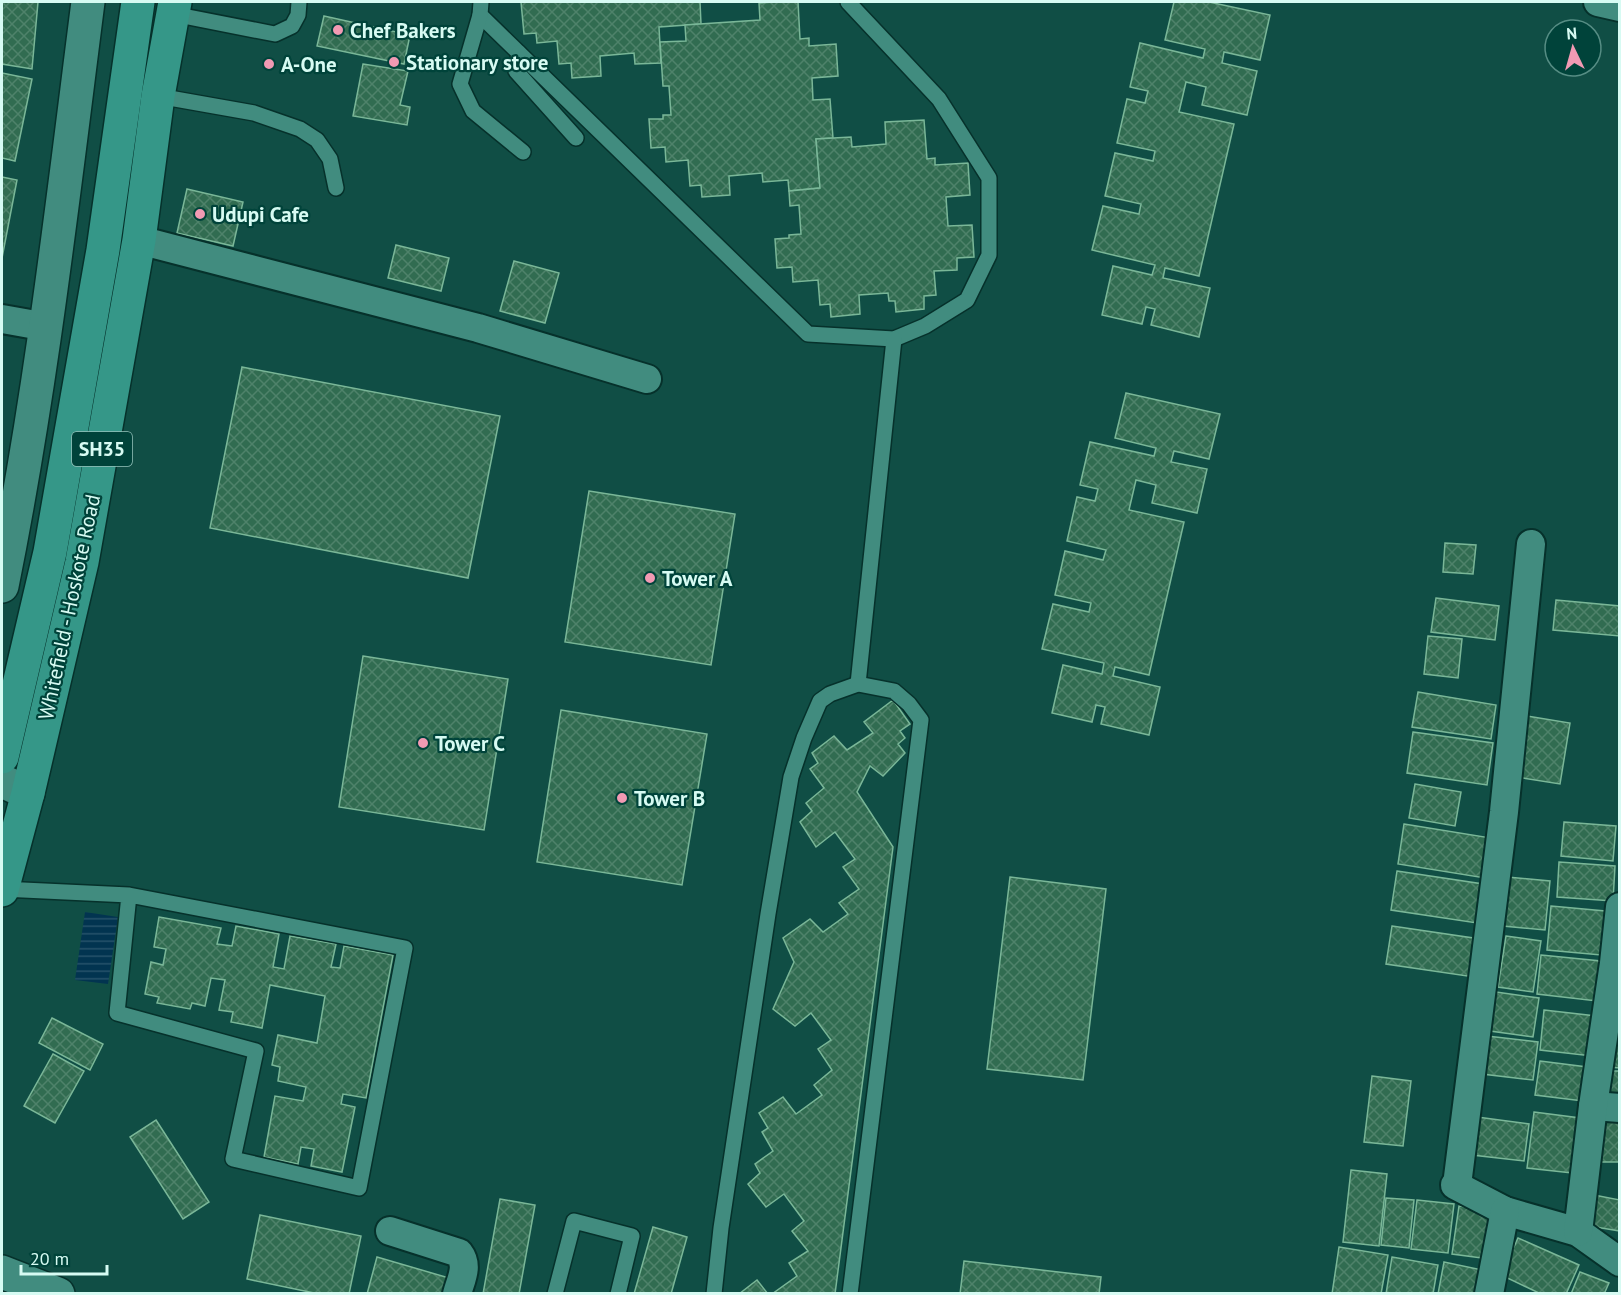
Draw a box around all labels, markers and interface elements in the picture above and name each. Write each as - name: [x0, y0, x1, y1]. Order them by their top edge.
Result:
- place label: Chef Bakers: [350, 17, 456, 44]
- north arrow: [1543, 18, 1603, 78]
- marker: Chef Bakers: [331, 23, 345, 37]
- text: N: [1566, 23, 1578, 43]
- place label: Stationary store: [406, 49, 548, 76]
- place label: A-One: [281, 51, 337, 78]
- marker: Stationary store: [387, 55, 401, 69]
- marker: A-One: [262, 57, 276, 71]
- place label: Udupi Cafe: [212, 201, 309, 228]
- marker: Udupi Cafe: [193, 207, 207, 221]
- road number: SH35: [72, 432, 132, 466]
- street label: Whitefield - Hoskote Road: [32, 492, 106, 722]
- place label: Tower A: [662, 565, 733, 592]
- marker: Tower A: [643, 571, 657, 585]
- place label: Tower C: [435, 730, 505, 757]
- marker: Tower C: [416, 736, 430, 750]
- place label: Tower B: [634, 785, 705, 812]
- marker: Tower B: [615, 791, 629, 805]
- scale bar: [21, 1238, 106, 1276]
- text: 20 m: [30, 1247, 69, 1270]

